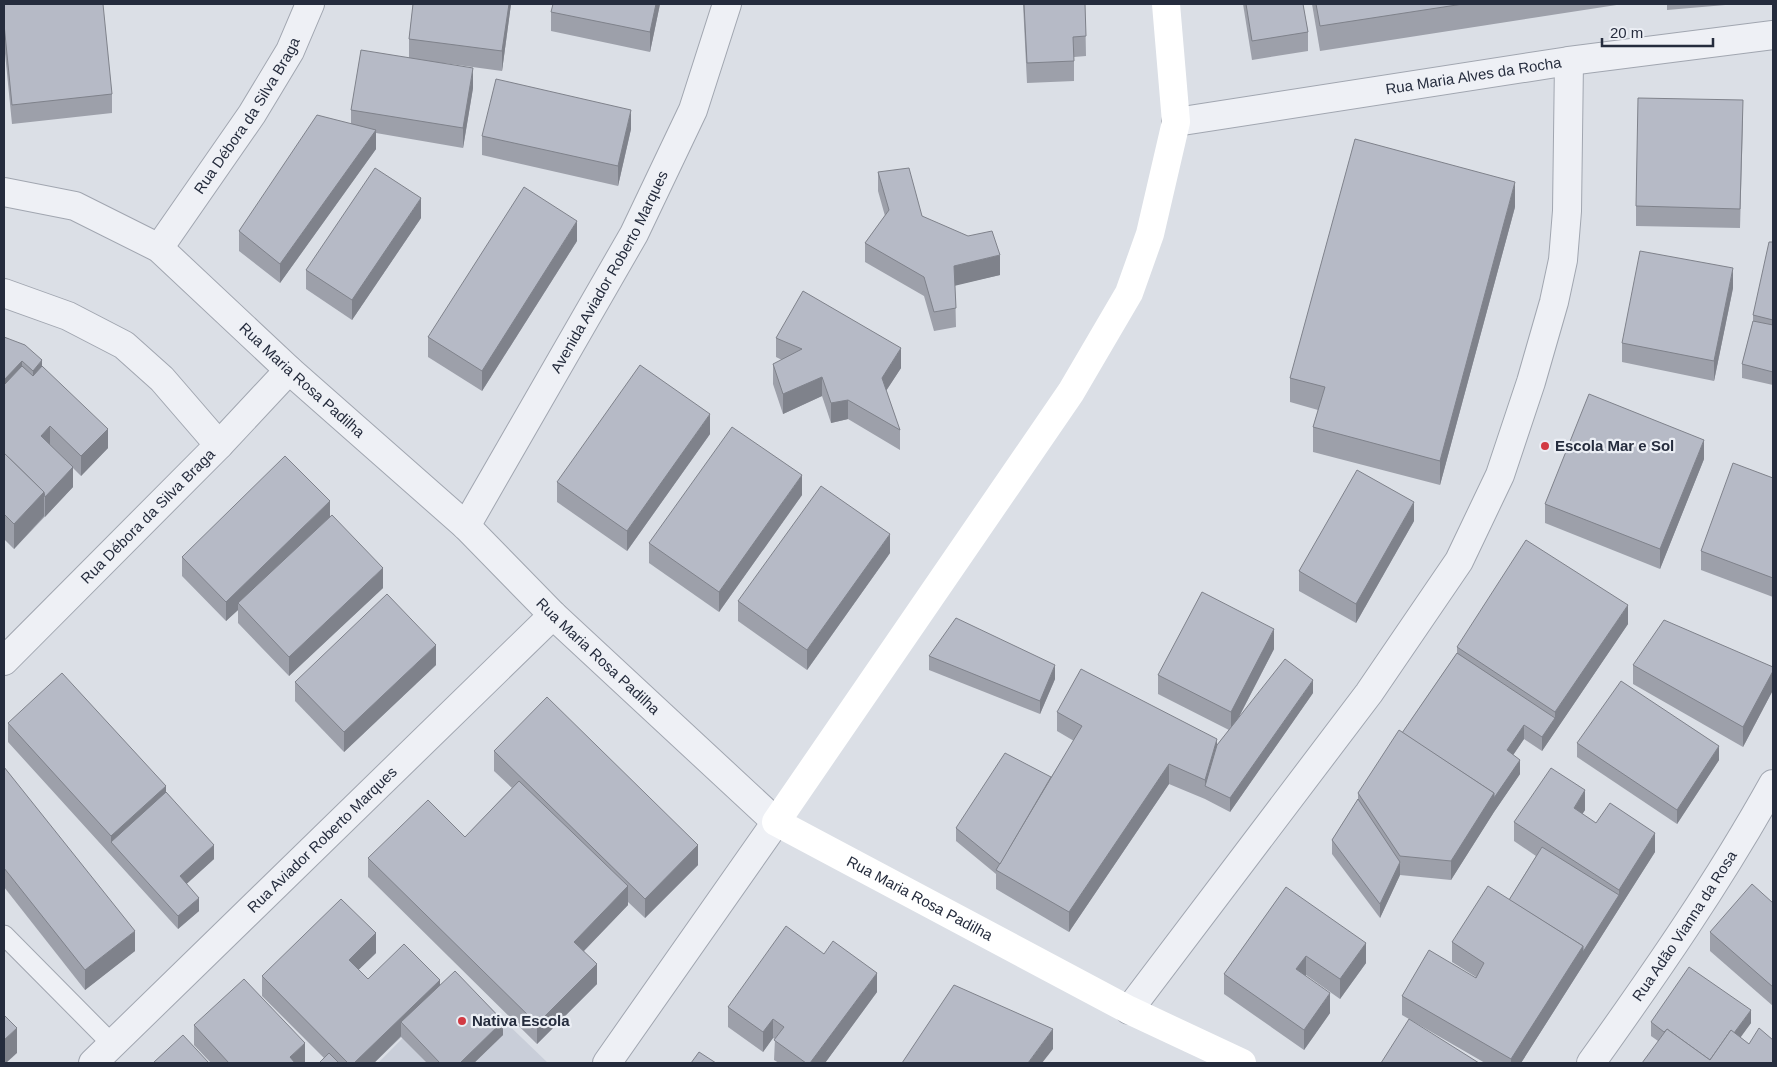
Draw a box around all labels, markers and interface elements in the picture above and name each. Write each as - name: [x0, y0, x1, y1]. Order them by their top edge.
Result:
- scale bar: [1602, 15, 1713, 47]
- text: 20 m: [1610, 24, 1643, 41]
- street label: Rua Débora da Silva Braga: [190, 34, 303, 197]
- street label: Rua Maria Alves da Rocha: [1384, 53, 1563, 97]
- street label: Avenida Aviador Roberto Marques: [547, 168, 671, 376]
- street label: Rua Maria Rosa Padilha: [236, 319, 369, 441]
- place label: Escola Mar e Sol: [1555, 437, 1674, 454]
- marker: Escola Mar e Sol: [1539, 440, 1551, 452]
- street label: Rua Débora da Silva Braga: [77, 445, 218, 587]
- street label: Rua Maria Rosa Padilha: [533, 594, 664, 718]
- street label: Rua Aviador Roberto Marques: [244, 763, 400, 916]
- street label: Rua Adão Vianna da Rosa: [1628, 847, 1740, 1004]
- street label: Rua Maria Rosa Padilha: [844, 852, 996, 944]
- place label: Nativa Escola: [472, 1012, 570, 1029]
- marker: Nativa Escola: [456, 1015, 468, 1027]

